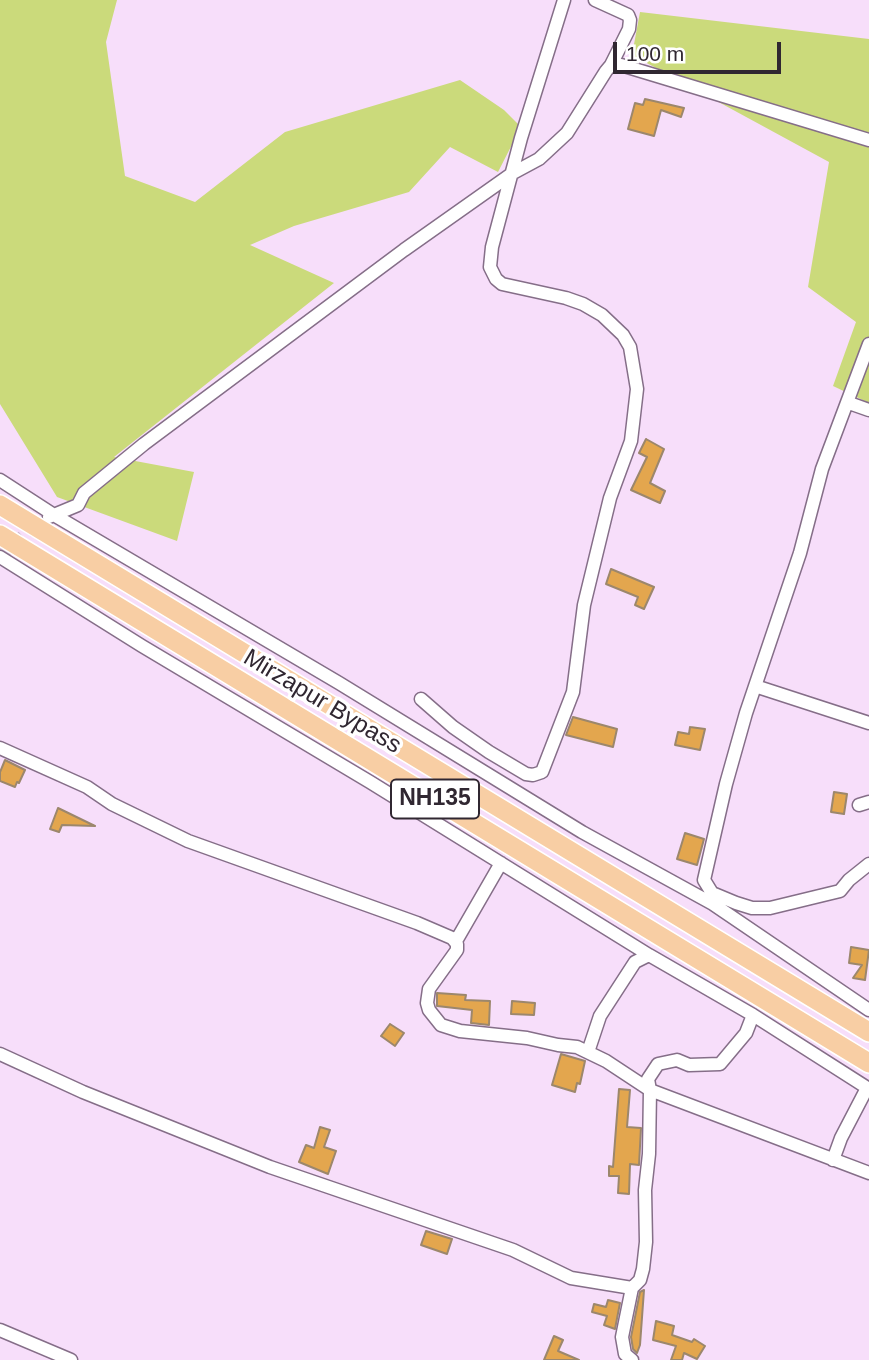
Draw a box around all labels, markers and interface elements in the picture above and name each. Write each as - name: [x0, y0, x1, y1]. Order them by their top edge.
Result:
- scale bar: [617, 28, 785, 72]
- text: 100 m: [626, 42, 684, 65]
- street label: Mirzapur Bypass: [238, 644, 406, 760]
- road number: NH135: [391, 779, 479, 818]

